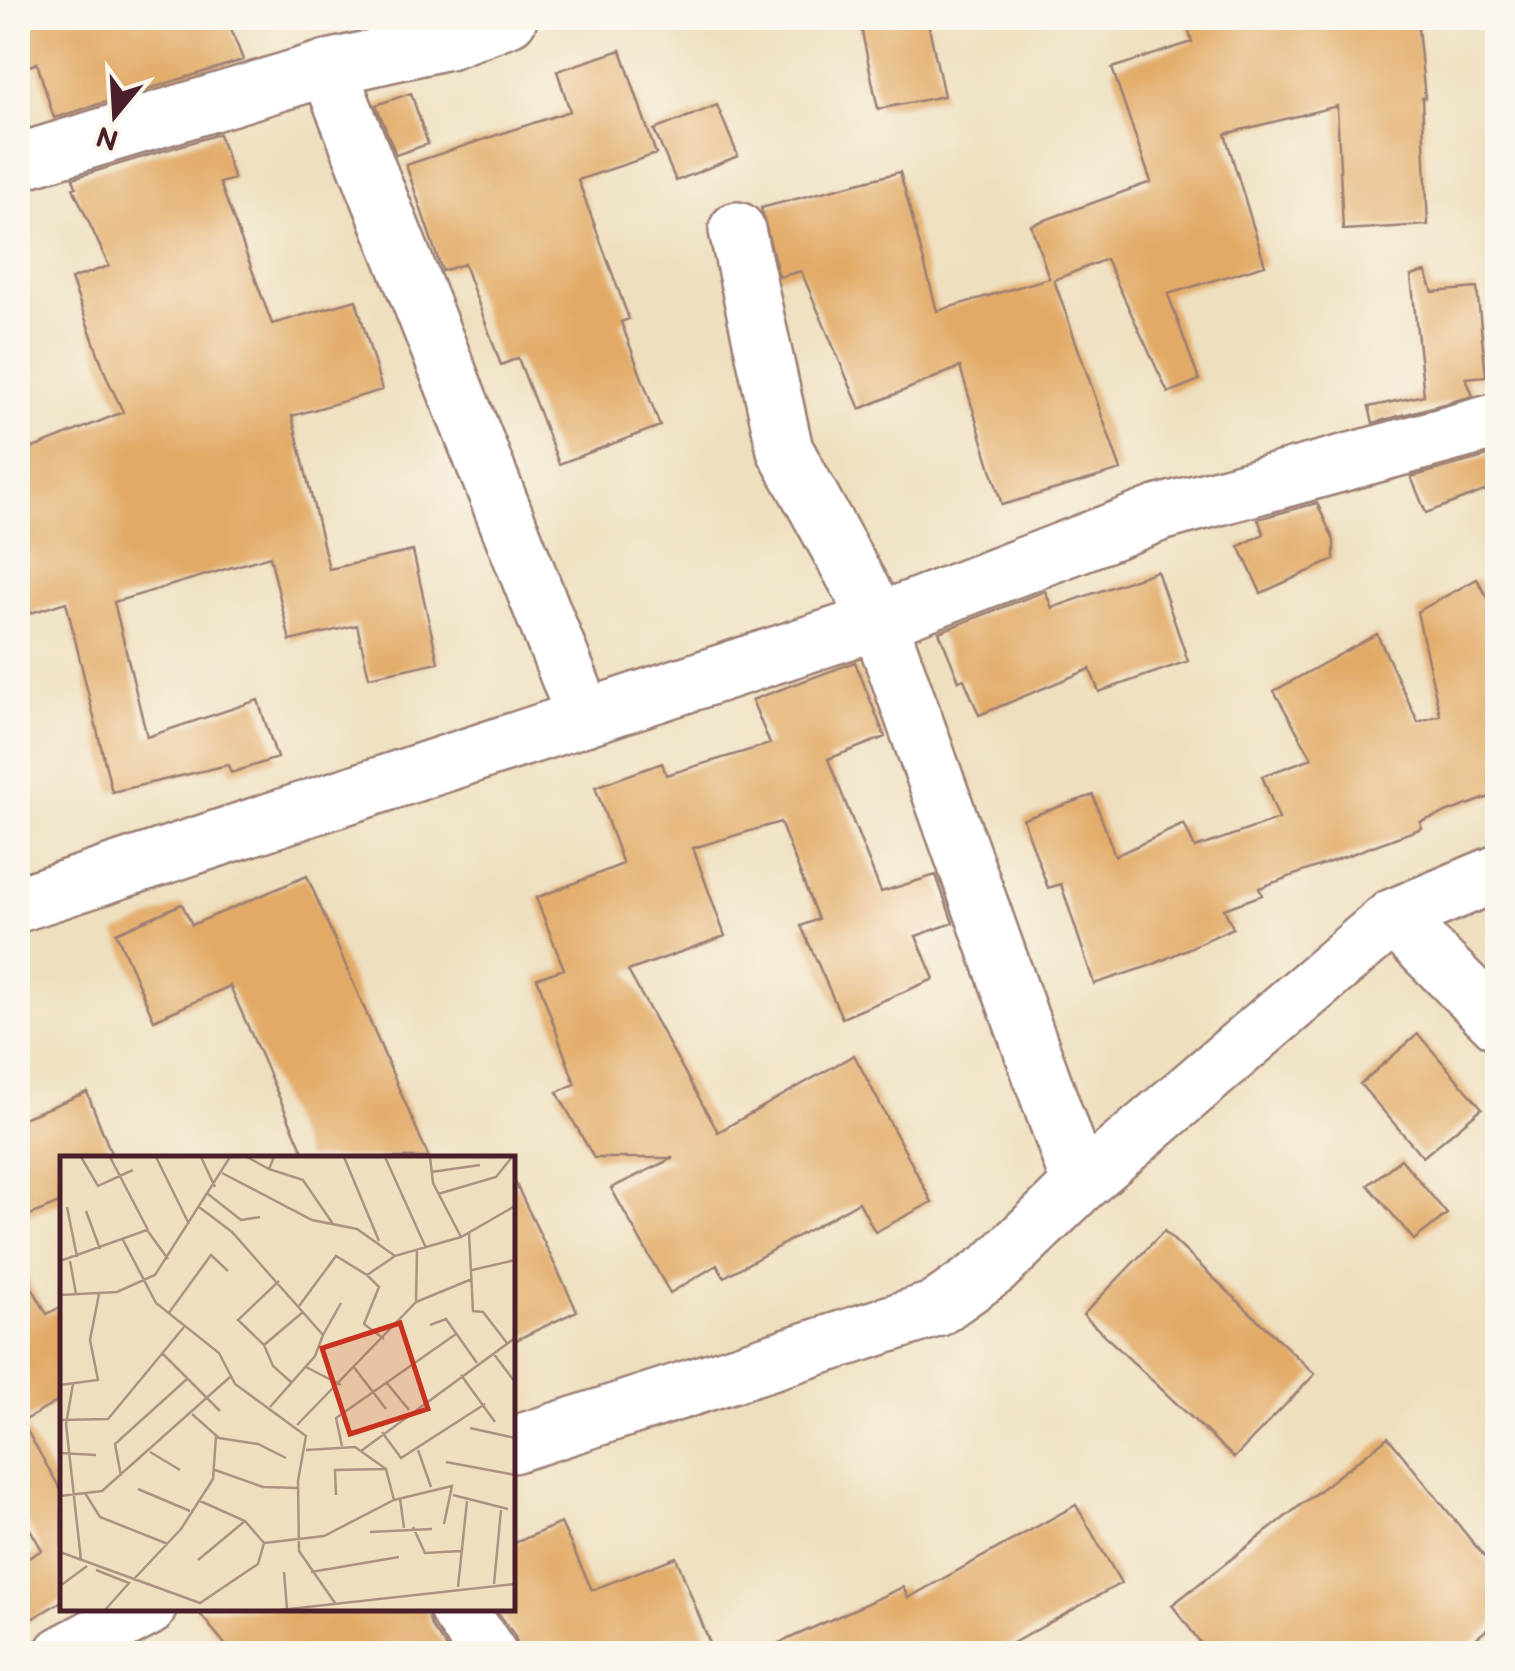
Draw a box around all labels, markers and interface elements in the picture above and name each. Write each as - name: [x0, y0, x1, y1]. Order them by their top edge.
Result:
- north arrow: [65, 65, 165, 165]
- text: N: [93, 118, 123, 156]
- inset map: [60, 1156, 515, 1611]

